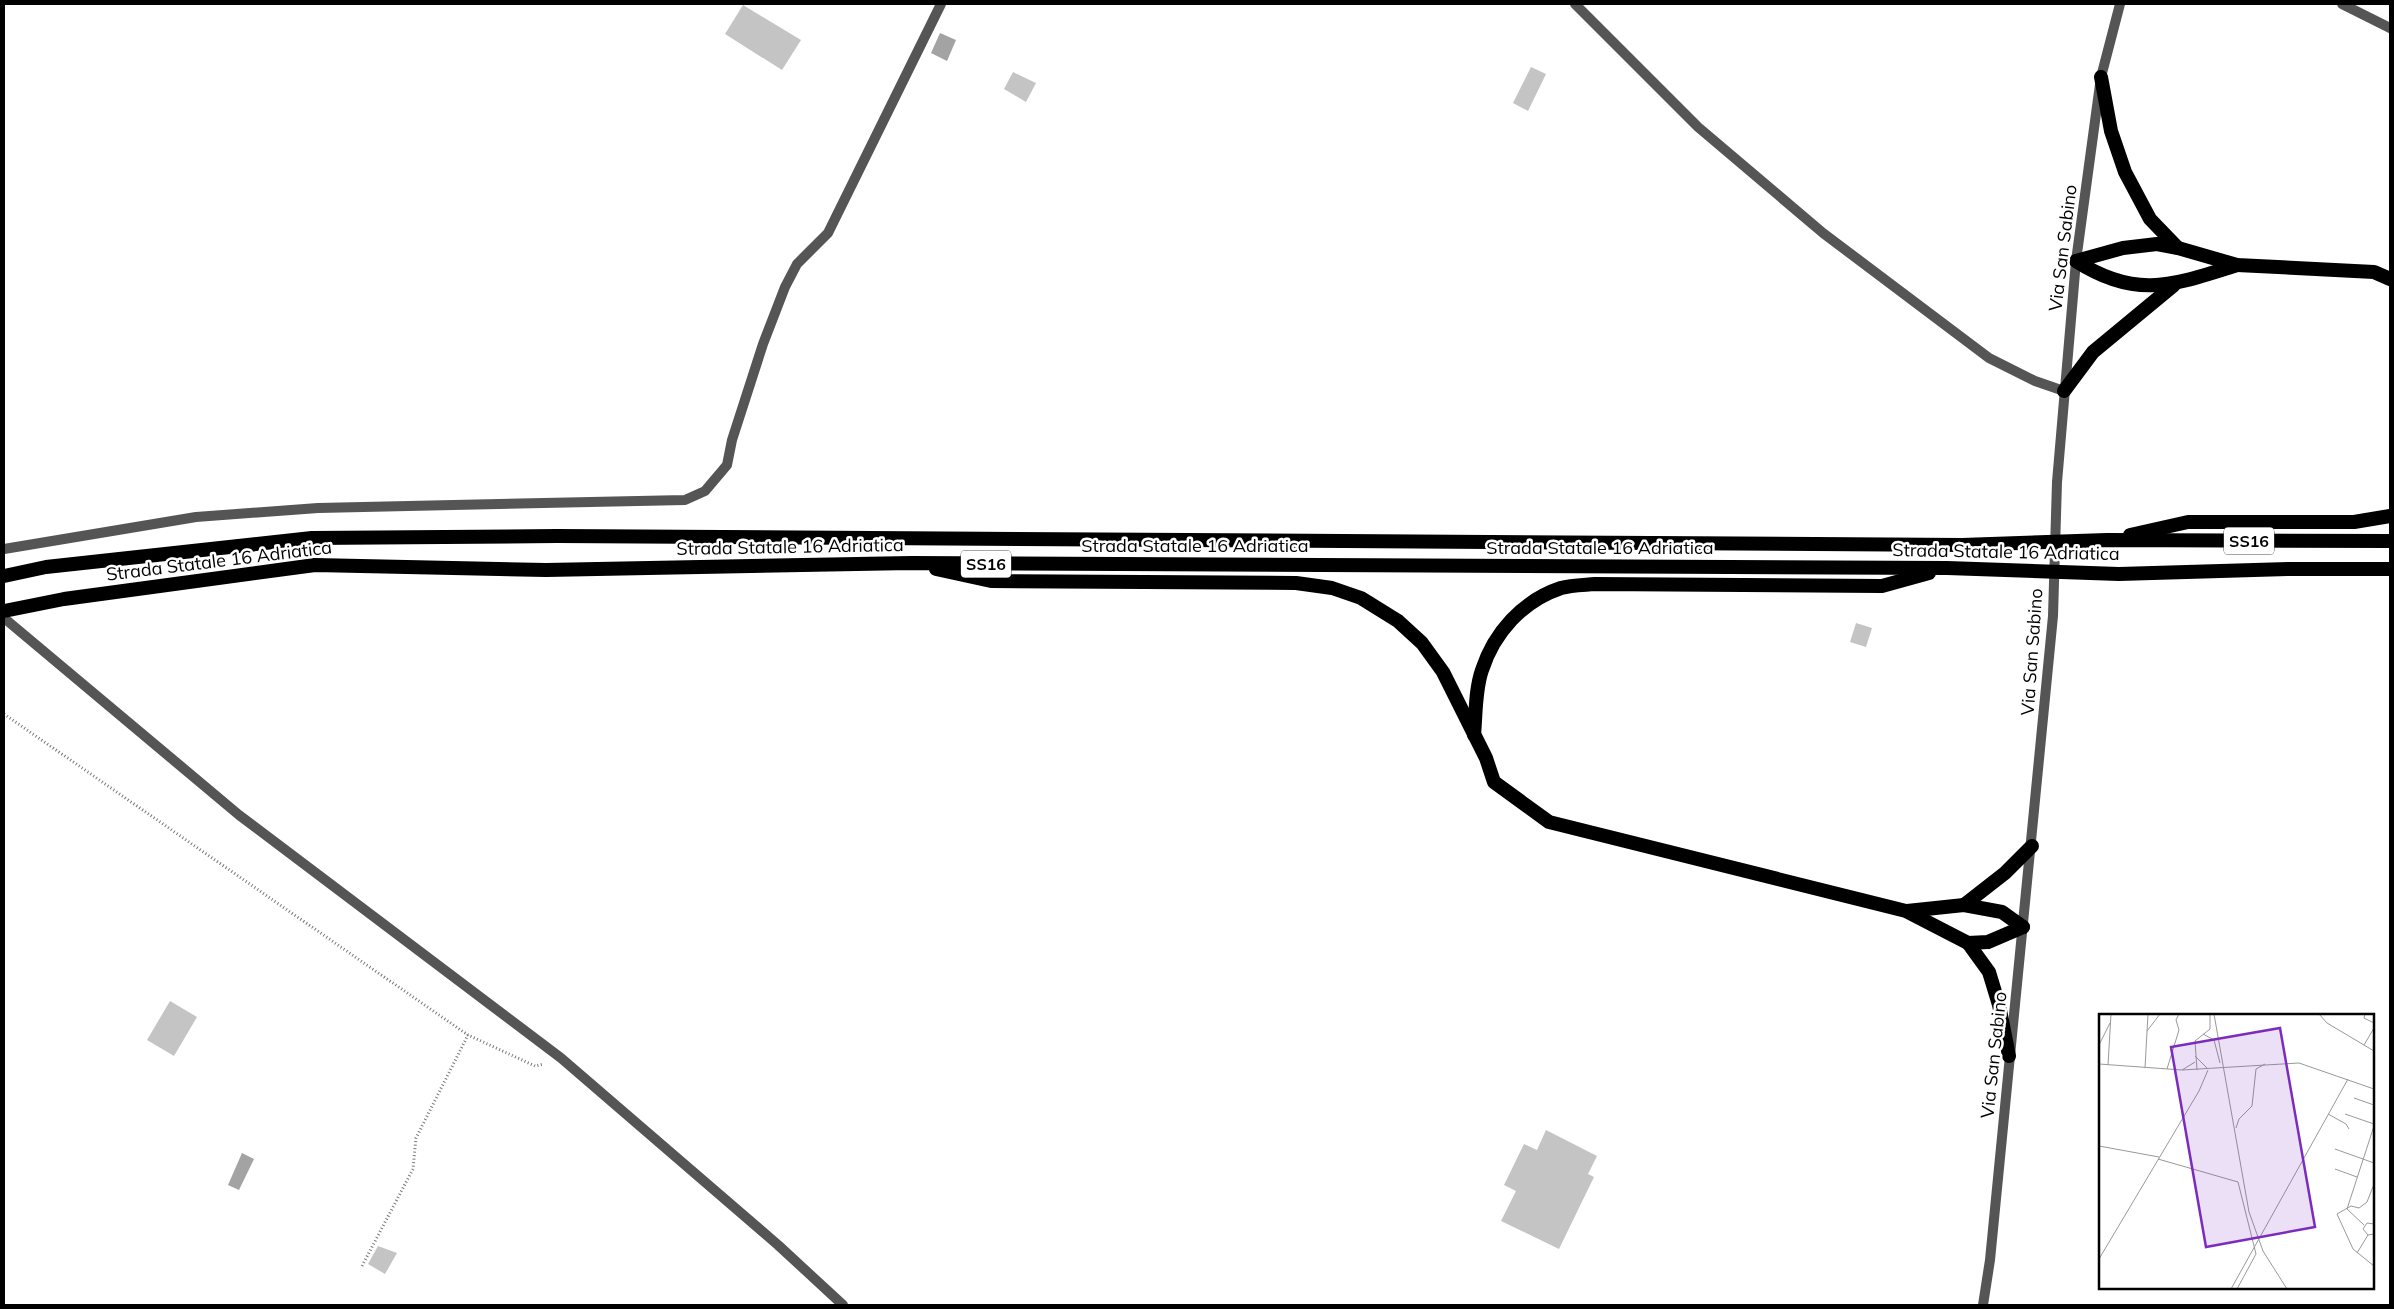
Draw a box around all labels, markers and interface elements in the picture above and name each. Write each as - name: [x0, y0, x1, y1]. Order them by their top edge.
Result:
- street label: Via San Sabino: [2043, 183, 2082, 313]
- road number: SS16: [2224, 528, 2274, 554]
- street label: Strada Statale 16 Adriatica: [676, 533, 904, 560]
- street label: Strada Statale 16 Adriatica: [1081, 534, 1309, 557]
- street label: Strada Statale 16 Adriatica: [105, 535, 333, 586]
- street label: Strada Statale 16 Adriatica: [1486, 536, 1714, 559]
- street label: Strada Statale 16 Adriatica: [1892, 538, 2120, 565]
- road number: SS16: [961, 550, 1011, 578]
- street label: Via San Sabino: [2016, 588, 2047, 716]
- street label: Via San Sabino: [1975, 990, 2012, 1120]
- inset map: [2099, 1014, 2374, 1289]

